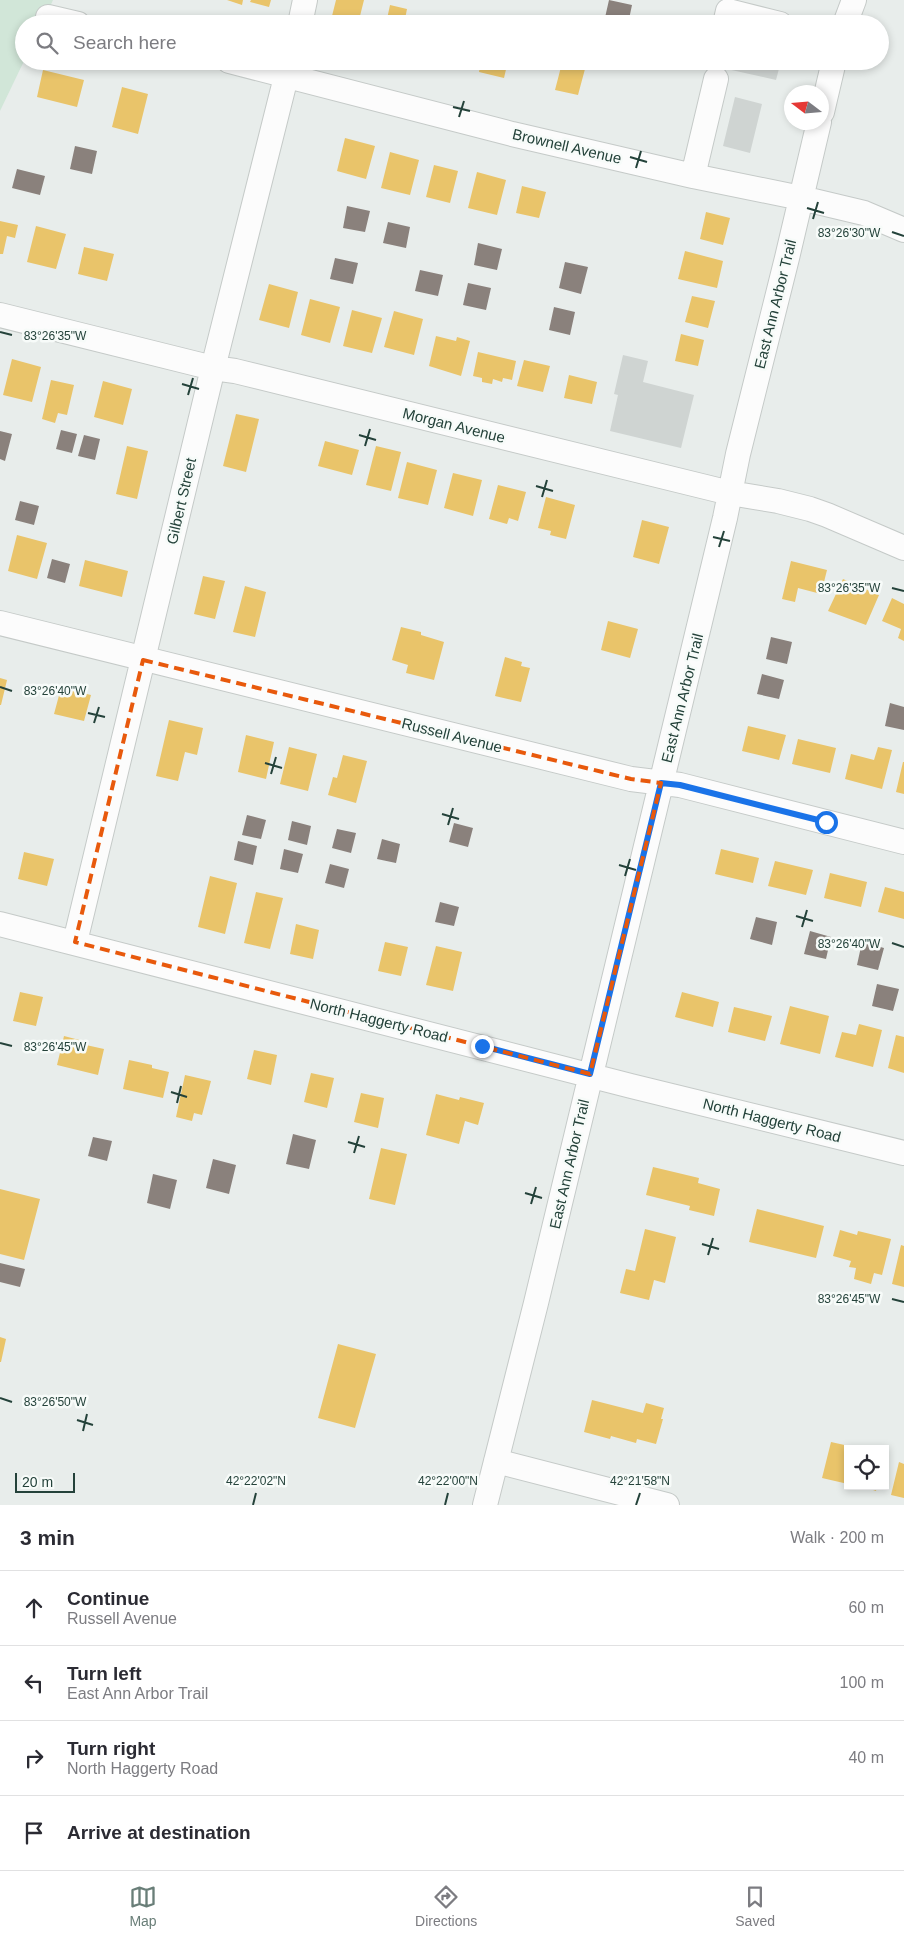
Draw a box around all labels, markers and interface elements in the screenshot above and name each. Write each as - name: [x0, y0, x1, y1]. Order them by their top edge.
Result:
- search box: [15, 15, 889, 70]
- icon: search: [33, 29, 61, 57]
- text: Search here: [73, 32, 177, 53]
- north arrow: [784, 85, 829, 130]
- street label: Brownell Avenue: [511, 125, 623, 167]
- text: 83°26'30"W: [818, 226, 881, 240]
- street label: East Ann Arbor Trail: [751, 238, 799, 370]
- text: 83°26'35"W: [24, 329, 87, 343]
- street label: Morgan Avenue: [401, 404, 507, 446]
- street label: Gilbert Street: [163, 455, 199, 546]
- text: 83°26'35"W: [818, 581, 881, 595]
- street label: East Ann Arbor Trail: [658, 632, 706, 764]
- text: 83°26'40"W: [24, 684, 87, 698]
- street label: Russell Avenue: [400, 714, 504, 756]
- route start: [815, 811, 838, 834]
- text: 83°26'40"W: [818, 937, 881, 951]
- street label: North Haggerty Road: [308, 995, 450, 1045]
- route end: [471, 1035, 494, 1058]
- text: 83°26'45"W: [24, 1040, 87, 1054]
- street label: North Haggerty Road: [701, 1095, 843, 1145]
- street label: East Ann Arbor Trail: [546, 1097, 592, 1231]
- text: 83°26'45"W: [818, 1292, 881, 1306]
- text: 83°26'50"W: [24, 1395, 87, 1409]
- map controls: [844, 1445, 889, 1490]
- button: locate: [844, 1445, 889, 1490]
- scale bar: [15, 1470, 75, 1493]
- text: 20 m: [22, 1474, 53, 1490]
- text: 42°22'02"N: [226, 1474, 286, 1488]
- text: 42°22'00"N: [418, 1474, 478, 1488]
- text: 42°21'58"N: [610, 1474, 670, 1488]
- text: 3 min: [20, 1526, 75, 1549]
- text: Walk · 200 m: [790, 1529, 884, 1546]
- text: Continue: [67, 1588, 149, 1609]
- icon: ahead: [20, 1594, 48, 1622]
- text: 60 m: [848, 1599, 884, 1616]
- text: Russell Avenue: [67, 1610, 177, 1627]
- text: Turn left: [67, 1663, 142, 1684]
- icon: left: [20, 1669, 48, 1697]
- text: 100 m: [840, 1674, 884, 1691]
- text: East Ann Arbor Trail: [67, 1685, 208, 1702]
- text: Turn right: [67, 1738, 155, 1759]
- icon: right: [20, 1744, 48, 1772]
- text: 40 m: [848, 1749, 884, 1766]
- text: North Haggerty Road: [67, 1760, 218, 1777]
- icon: arrive: [20, 1819, 48, 1847]
- text: Arrive at destination: [67, 1822, 251, 1843]
- tab: Map: [129, 1883, 157, 1929]
- tab: Directions: [415, 1883, 477, 1929]
- tab: Saved: [735, 1883, 775, 1929]

